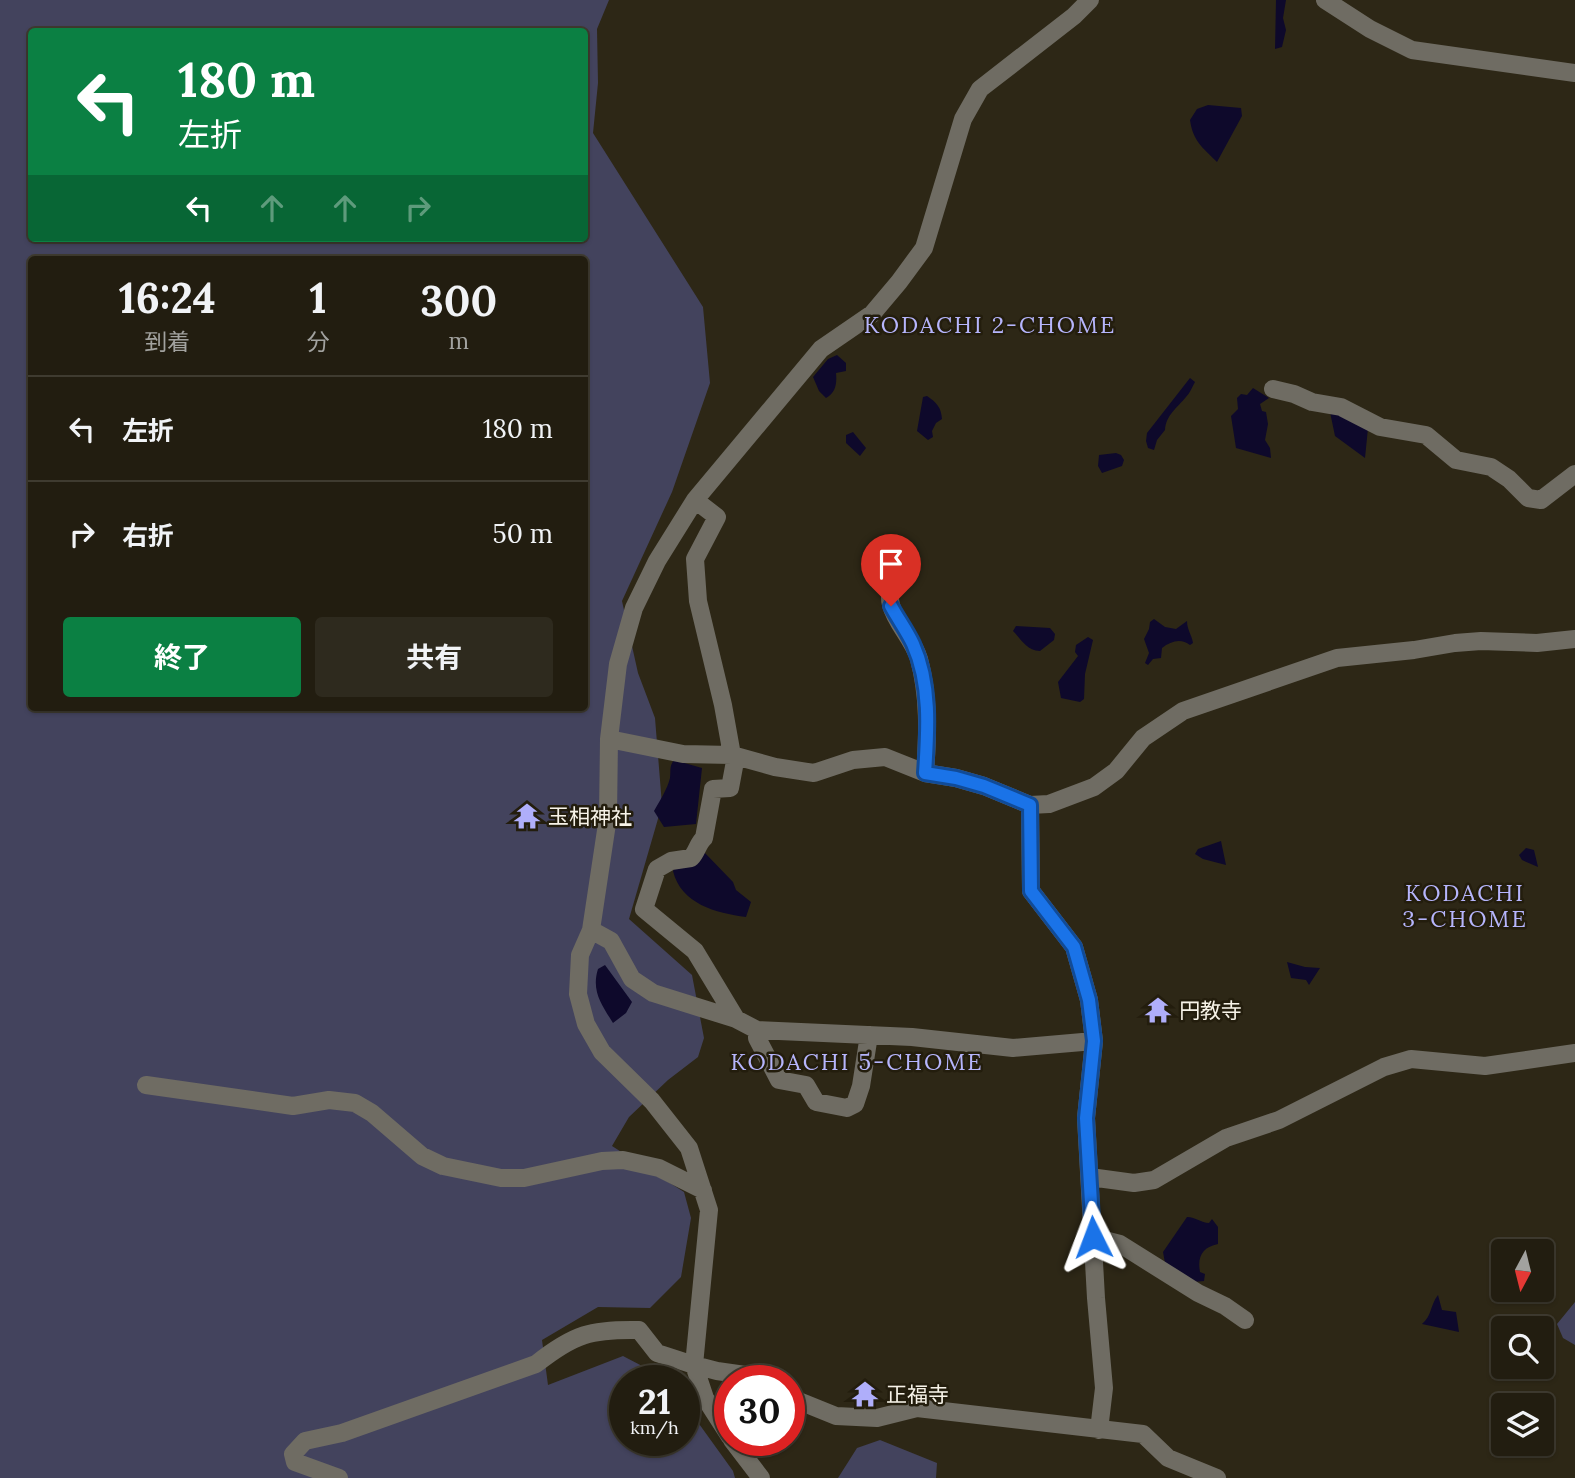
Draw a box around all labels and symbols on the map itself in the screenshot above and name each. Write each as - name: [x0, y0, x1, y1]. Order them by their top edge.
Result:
- district label: KODACHI 2-CHOME: [864, 310, 1116, 339]
- pin: [861, 534, 921, 606]
- temple icon: 玉相神社: [512, 801, 542, 831]
- place label: 玉相神社: [548, 803, 632, 830]
- district label: KODACHI 3-CHOME: [1402, 878, 1528, 933]
- temple icon: 円教寺: [1143, 995, 1173, 1025]
- place label: 円教寺: [1179, 997, 1242, 1024]
- district label: KODACHI 5-CHOME: [730, 1047, 984, 1076]
- position arrow: [1056, 1200, 1130, 1274]
- north arrow: [1491, 1239, 1554, 1302]
- speed limit sign: 30: [714, 1365, 805, 1456]
- temple icon: 正福寺: [850, 1379, 880, 1409]
- place label: 正福寺: [886, 1381, 949, 1408]

